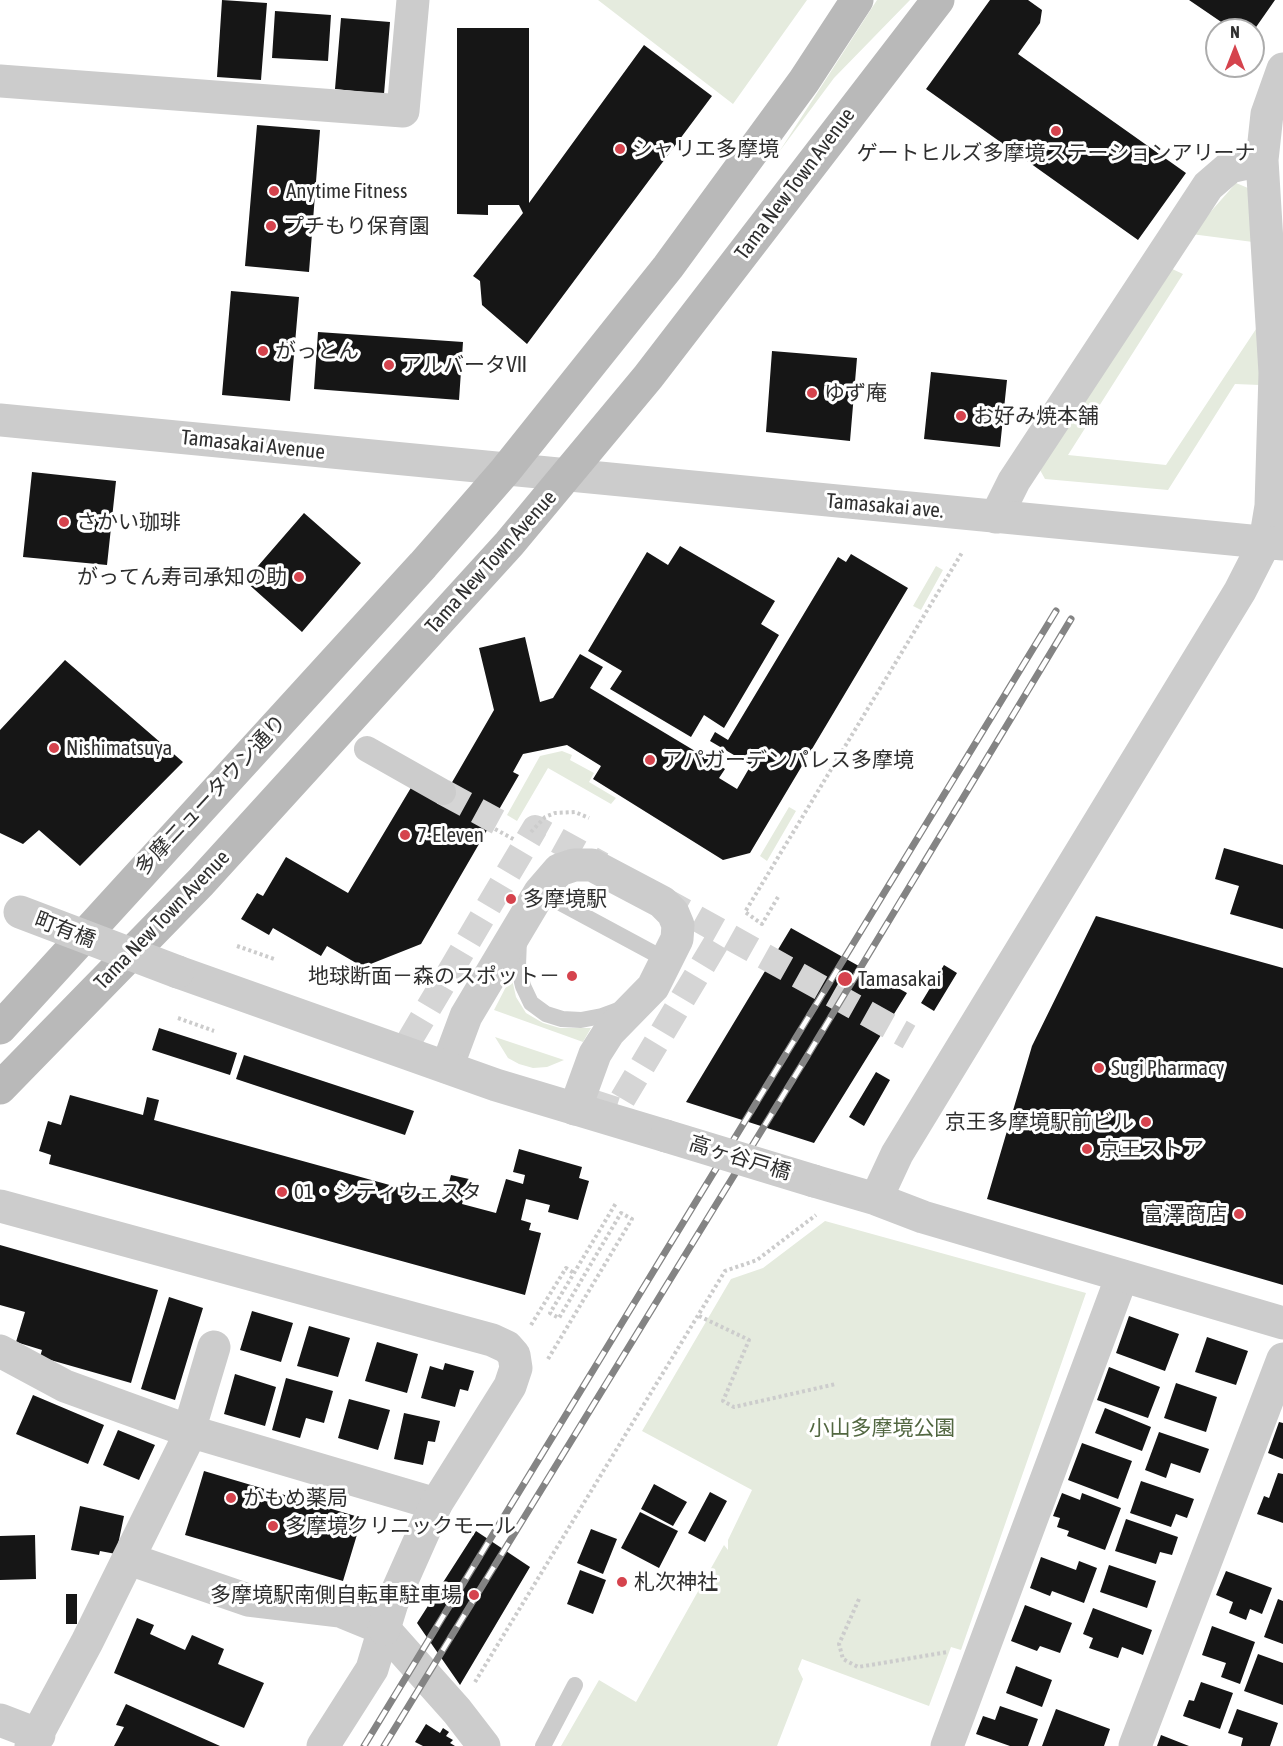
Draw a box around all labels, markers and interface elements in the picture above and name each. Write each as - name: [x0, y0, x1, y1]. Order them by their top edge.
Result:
- north arrow: [1205, 18, 1265, 78]
- text: N: [1230, 23, 1240, 41]
- street label: Tama New Town Avenue: [730, 103, 860, 265]
- marker: ゲートヒルズ多摩境ステーションアリーナ: [1049, 124, 1063, 138]
- place label: シャリエ多摩境: [632, 136, 779, 162]
- place label: ゲートヒルズ多摩境ステーションアリーナ: [857, 140, 1255, 166]
- marker: シャリエ多摩境: [613, 142, 627, 156]
- place label: Anytime Fitness: [286, 178, 407, 204]
- marker: Anytime Fitness: [267, 184, 281, 198]
- place label: プチもり保育園: [283, 213, 430, 239]
- marker: プチもり保育園: [264, 219, 278, 233]
- place label: がっとん: [275, 338, 359, 364]
- marker: がっとん: [256, 344, 270, 358]
- place label: アルバータⅦ: [401, 352, 527, 378]
- marker: アルバータⅦ: [382, 358, 396, 372]
- place label: ゆず庵: [824, 380, 887, 406]
- marker: ゆず庵: [805, 386, 819, 400]
- place label: お好み焼本舗: [973, 403, 1099, 429]
- marker: お好み焼本舗: [954, 409, 968, 423]
- street label: Tamasakai Avenue: [180, 425, 326, 465]
- street label: Tama New Town Avenue: [420, 485, 562, 639]
- street label: Tamasakai ave.: [825, 488, 945, 524]
- place label: さかい珈琲: [76, 509, 181, 535]
- marker: さかい珈琲: [57, 515, 71, 529]
- place label: がってん寿司承知の助: [77, 564, 287, 590]
- marker: がってん寿司承知の助: [292, 570, 306, 584]
- street label: 多摩ニュータウン通り: [130, 710, 292, 880]
- place label: Nishimatsuya: [66, 735, 172, 761]
- marker: Nishimatsuya: [47, 741, 61, 755]
- place label: アパガーデンパレス多摩境: [662, 747, 914, 773]
- marker: アパガーデンパレス多摩境: [643, 753, 657, 767]
- place label: 7-Eleven: [417, 822, 484, 848]
- marker: 7-Eleven: [398, 828, 412, 842]
- street label: Tama New Town Avenue: [89, 845, 235, 995]
- place label: 多摩境駅: [523, 886, 607, 912]
- marker: 多摩境駅: [504, 892, 518, 906]
- street label: 町有橋: [31, 907, 99, 953]
- place label: 地球断面－森のスポット－: [308, 963, 560, 989]
- place label: Tamasakai: [858, 966, 941, 992]
- marker: 地球断面－森のスポット－: [565, 969, 579, 983]
- marker: Tamasakai: [836, 970, 854, 988]
- place label: Sugi Pharmacy: [1111, 1055, 1224, 1081]
- marker: Sugi Pharmacy: [1092, 1061, 1106, 1075]
- place label: 京王多摩境駅前ビル: [945, 1109, 1134, 1135]
- marker: 京王多摩境駅前ビル: [1139, 1115, 1153, 1129]
- street label: 高ヶ谷戸橋: [686, 1131, 794, 1185]
- place label: 京王ストア: [1099, 1136, 1204, 1162]
- marker: 京王ストア: [1080, 1142, 1094, 1156]
- place label: 01・シティウェスタ: [294, 1179, 482, 1205]
- marker: 01・シティウェスタ: [275, 1185, 289, 1199]
- place label: 富澤商店: [1143, 1201, 1227, 1227]
- marker: 富澤商店: [1232, 1207, 1246, 1221]
- park label: 小山多摩境公園: [809, 1415, 955, 1441]
- place label: かもめ薬局: [243, 1485, 348, 1511]
- marker: かもめ薬局: [224, 1491, 238, 1505]
- place label: 多摩境クリニックモール: [285, 1513, 516, 1539]
- marker: 多摩境クリニックモール: [266, 1519, 280, 1533]
- place label: 札次神社: [634, 1569, 718, 1595]
- marker: 札次神社: [615, 1575, 629, 1589]
- place label: 多摩境駅南側自転車駐車場: [210, 1582, 462, 1608]
- marker: 多摩境駅南側自転車駐車場: [467, 1588, 481, 1602]

